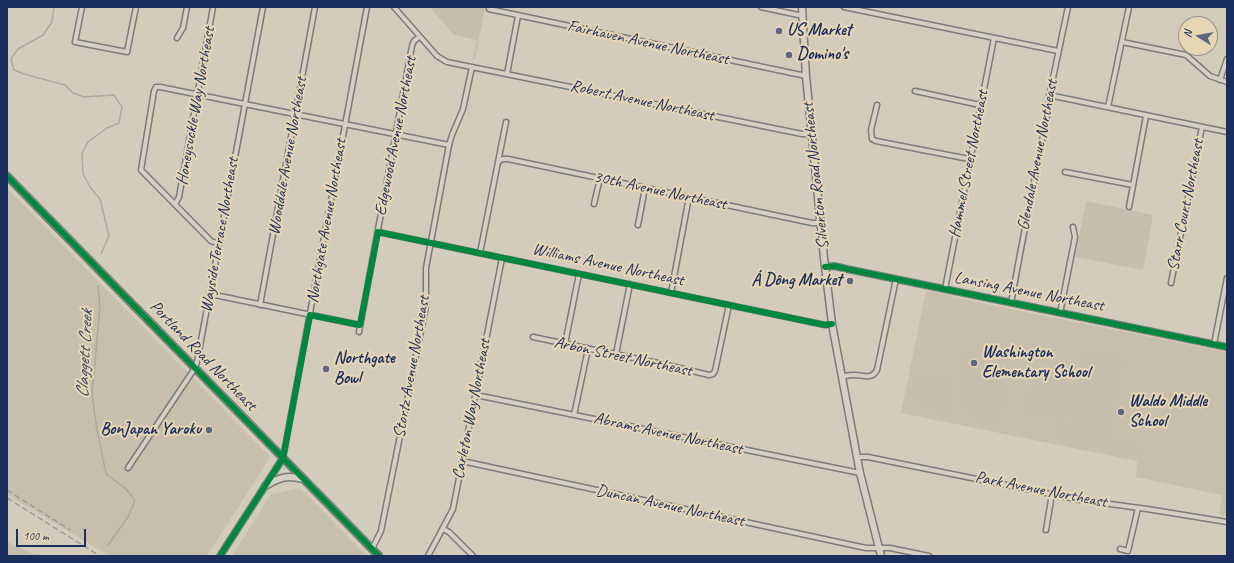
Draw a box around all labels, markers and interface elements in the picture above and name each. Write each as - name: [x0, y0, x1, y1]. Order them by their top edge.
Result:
- street label: Fairhaven Avenue Northeast: [566, 16, 730, 70]
- north arrow: [1178, 16, 1218, 56]
- place label: US Market: [787, 21, 851, 41]
- street label: Honeysuckle Way Northeast: [172, 25, 220, 187]
- marker: US Market: [774, 26, 784, 36]
- text: N: [1180, 29, 1195, 39]
- place label: Domino's: [797, 45, 848, 65]
- marker: Domino's: [784, 50, 794, 60]
- street label: Edgewood Avenue Northeast: [371, 55, 421, 217]
- street label: Wooddale Avenue Northeast: [264, 76, 312, 236]
- street label: Robert Avenue Northeast: [568, 76, 716, 126]
- street label: Glendale Avenue Northeast: [1013, 78, 1063, 232]
- street label: Hammel Street Northeast: [945, 88, 993, 240]
- street label: Silverton Road Northeast: [798, 102, 834, 250]
- street label: Northgate Avenue Northeast: [302, 137, 352, 305]
- street label: Starr Court Northeast: [1163, 137, 1209, 273]
- street label: Wayside Terrace Northeast: [196, 156, 244, 314]
- street label: 30th Avenue Northeast: [592, 167, 728, 215]
- street label: Williams Avenue Northeast: [531, 239, 685, 291]
- street label: Lansing Avenue Northeast: [953, 268, 1105, 316]
- place label: Á Dông Market: [752, 271, 842, 291]
- marker: Á Dông Market: [845, 276, 855, 286]
- street label: Stortz Avenue Northeast: [389, 294, 435, 440]
- street label: Portland Road Northeast: [145, 297, 261, 415]
- water label: Claggett Creek: [72, 310, 98, 398]
- street label: Arbon Street Northeast: [552, 332, 694, 382]
- street label: Carleton Way Northeast: [448, 337, 496, 481]
- place label: Washington Elementary School: [982, 343, 1090, 383]
- place label: Northgate Bowl: [334, 349, 395, 389]
- marker: Washington Elementary School: [969, 358, 979, 368]
- marker: Northgate Bowl: [321, 364, 331, 374]
- place label: Waldo Middle School: [1129, 392, 1207, 432]
- marker: Waldo Middle School: [1116, 407, 1126, 417]
- street label: Abrams Avenue Northeast: [592, 408, 744, 460]
- place label: BonJapan Yaroku: [100, 420, 201, 440]
- marker: BonJapan Yaroku: [204, 425, 214, 435]
- street label: Park Avenue Northeast: [973, 467, 1109, 513]
- street label: Duncan Avenue Northeast: [594, 480, 746, 532]
- scale bar: [18, 521, 88, 547]
- text: 100 m: [23, 528, 49, 544]

